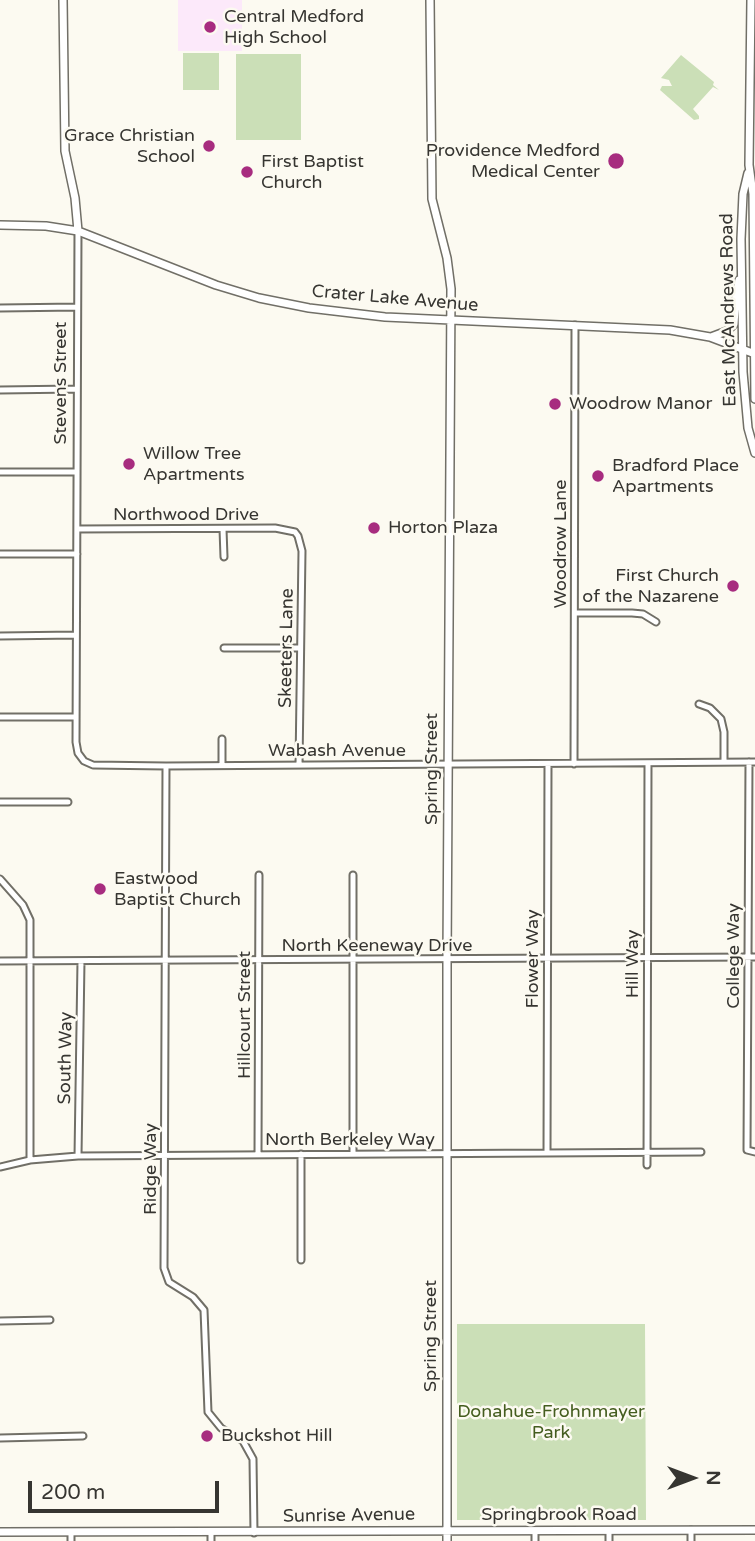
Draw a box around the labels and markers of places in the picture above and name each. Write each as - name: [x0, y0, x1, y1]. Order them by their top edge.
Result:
- place label: Central Medford High School: [224, 6, 364, 48]
- marker: Central Medford High School: [202, 19, 218, 35]
- place label: Grace Christian School: [64, 125, 195, 168]
- marker: Grace Christian School: [201, 138, 217, 154]
- place label: Providence Medford Medical Center: [426, 140, 600, 182]
- place label: First Baptist Church: [261, 151, 364, 194]
- marker: Providence Medford Medical Center: [606, 151, 626, 171]
- marker: First Baptist Church: [239, 164, 255, 180]
- place label: Woodrow Manor: [569, 393, 712, 415]
- marker: Woodrow Manor: [547, 396, 563, 412]
- place label: Willow Tree Apartments: [143, 443, 245, 486]
- place label: Bradford Place Apartments: [612, 455, 739, 498]
- marker: Willow Tree Apartments: [121, 456, 137, 472]
- marker: Bradford Place Apartments: [590, 468, 606, 484]
- place label: Horton Plaza: [388, 517, 498, 539]
- marker: Horton Plaza: [366, 520, 382, 536]
- place label: First Church of the Nazarene: [582, 565, 719, 608]
- marker: First Church of the Nazarene: [725, 578, 741, 594]
- place label: Eastwood Baptist Church: [114, 868, 241, 910]
- marker: Eastwood Baptist Church: [92, 881, 108, 897]
- place label: Buckshot Hill: [221, 1425, 333, 1447]
- marker: Buckshot Hill: [199, 1428, 215, 1444]

